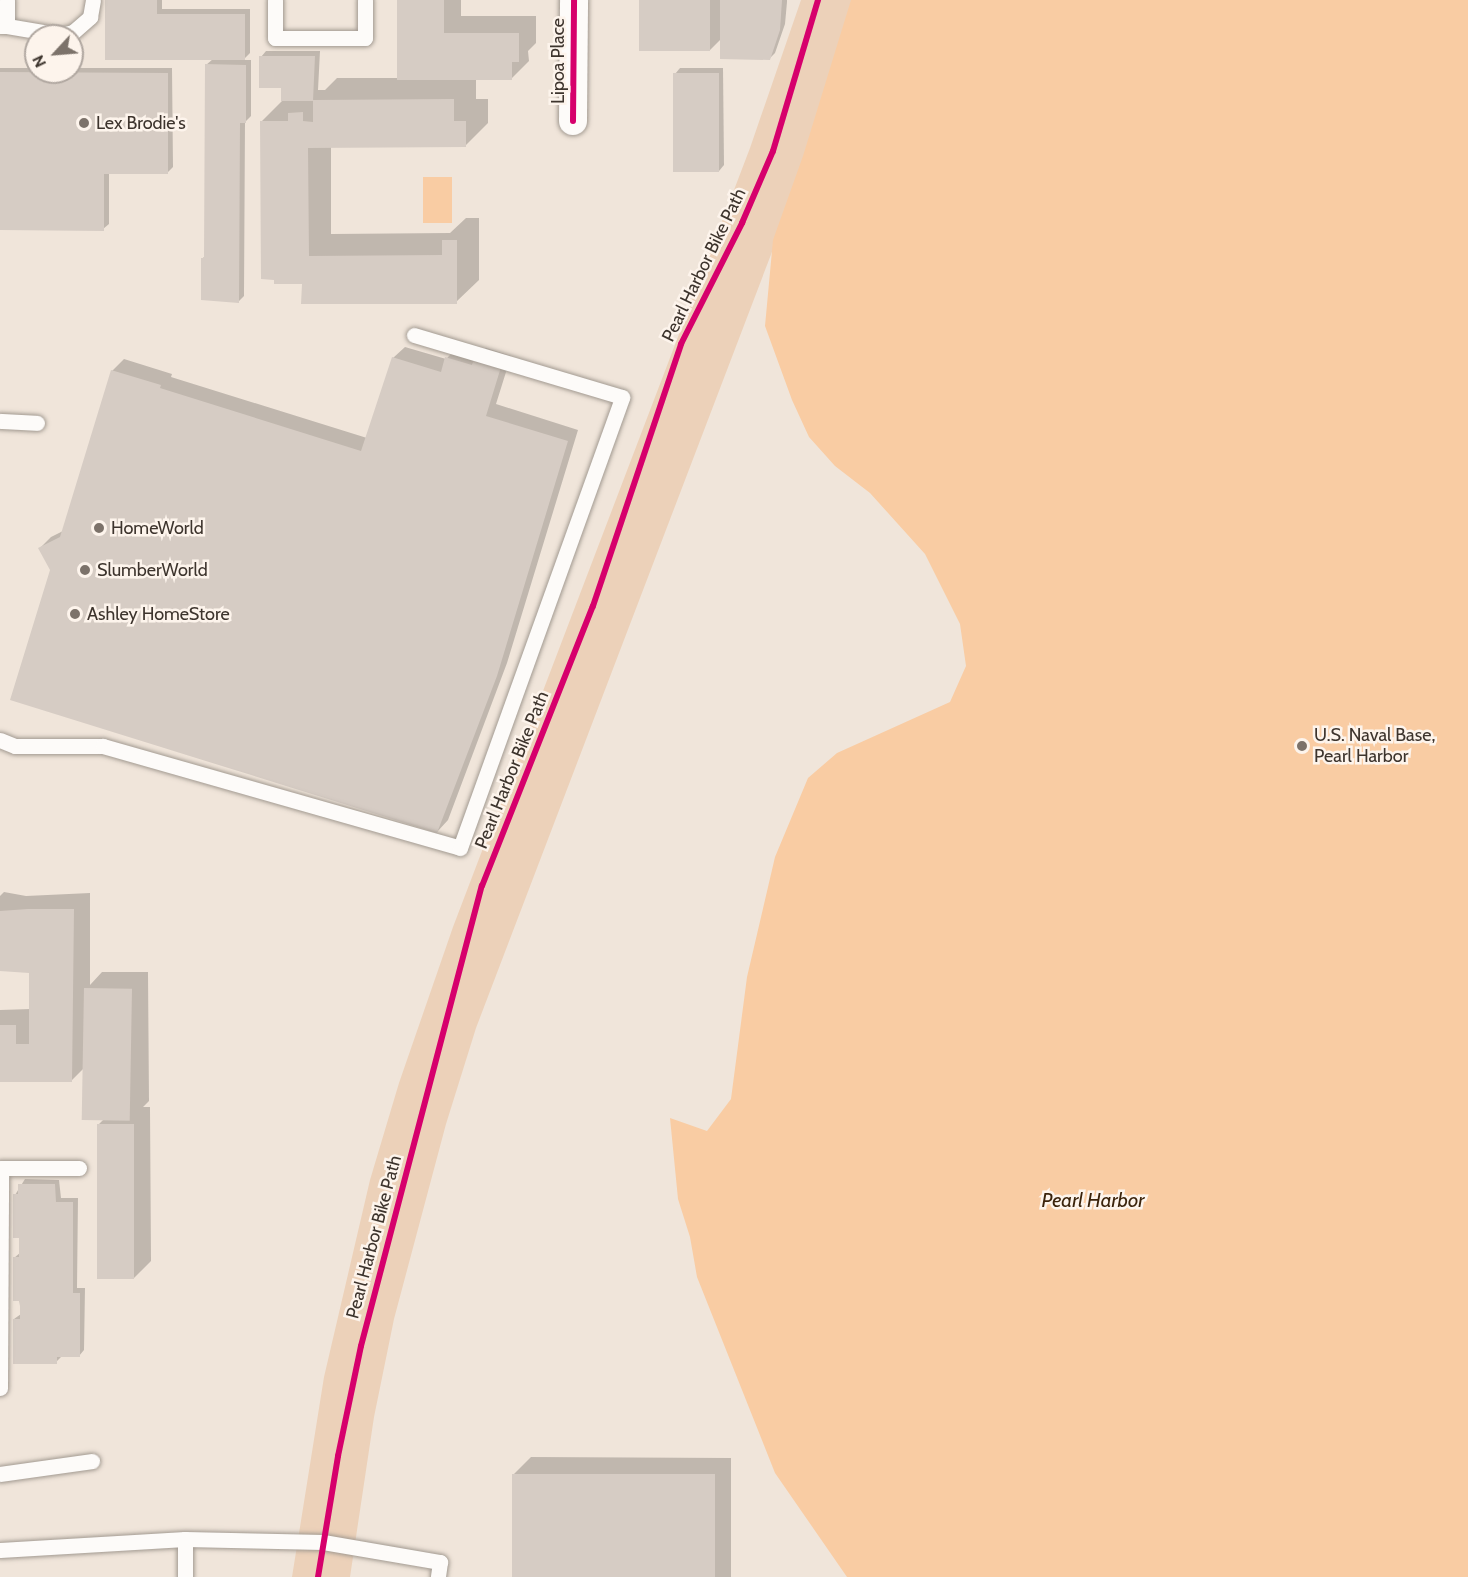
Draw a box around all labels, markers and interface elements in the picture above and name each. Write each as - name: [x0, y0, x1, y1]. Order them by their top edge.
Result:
- street label: Lipoa Place: [547, 18, 569, 104]
- north arrow: [24, 24, 84, 84]
- text: N: [28, 52, 50, 70]
- place label: Lex Brodie's: [96, 112, 186, 134]
- marker: Lex Brodie's: [77, 116, 91, 130]
- street label: Pearl Harbor Bike Path: [657, 185, 751, 345]
- place label: HomeWorld: [111, 517, 204, 539]
- marker: HomeWorld: [92, 521, 106, 535]
- place label: SlumberWorld: [97, 559, 208, 581]
- marker: SlumberWorld: [78, 563, 92, 577]
- place label: Ashley HomeStore: [87, 603, 230, 625]
- marker: Ashley HomeStore: [68, 607, 82, 621]
- street label: Pearl Harbor Bike Path: [471, 688, 553, 852]
- place label: U.S. Naval Base, Pearl Harbor: [1314, 725, 1435, 768]
- marker: U.S. Naval Base, Pearl Harbor: [1295, 739, 1309, 753]
- street label: Pearl Harbor Bike Path: [342, 1153, 406, 1321]
- water label: Pearl Harbor: [1042, 1188, 1144, 1212]

